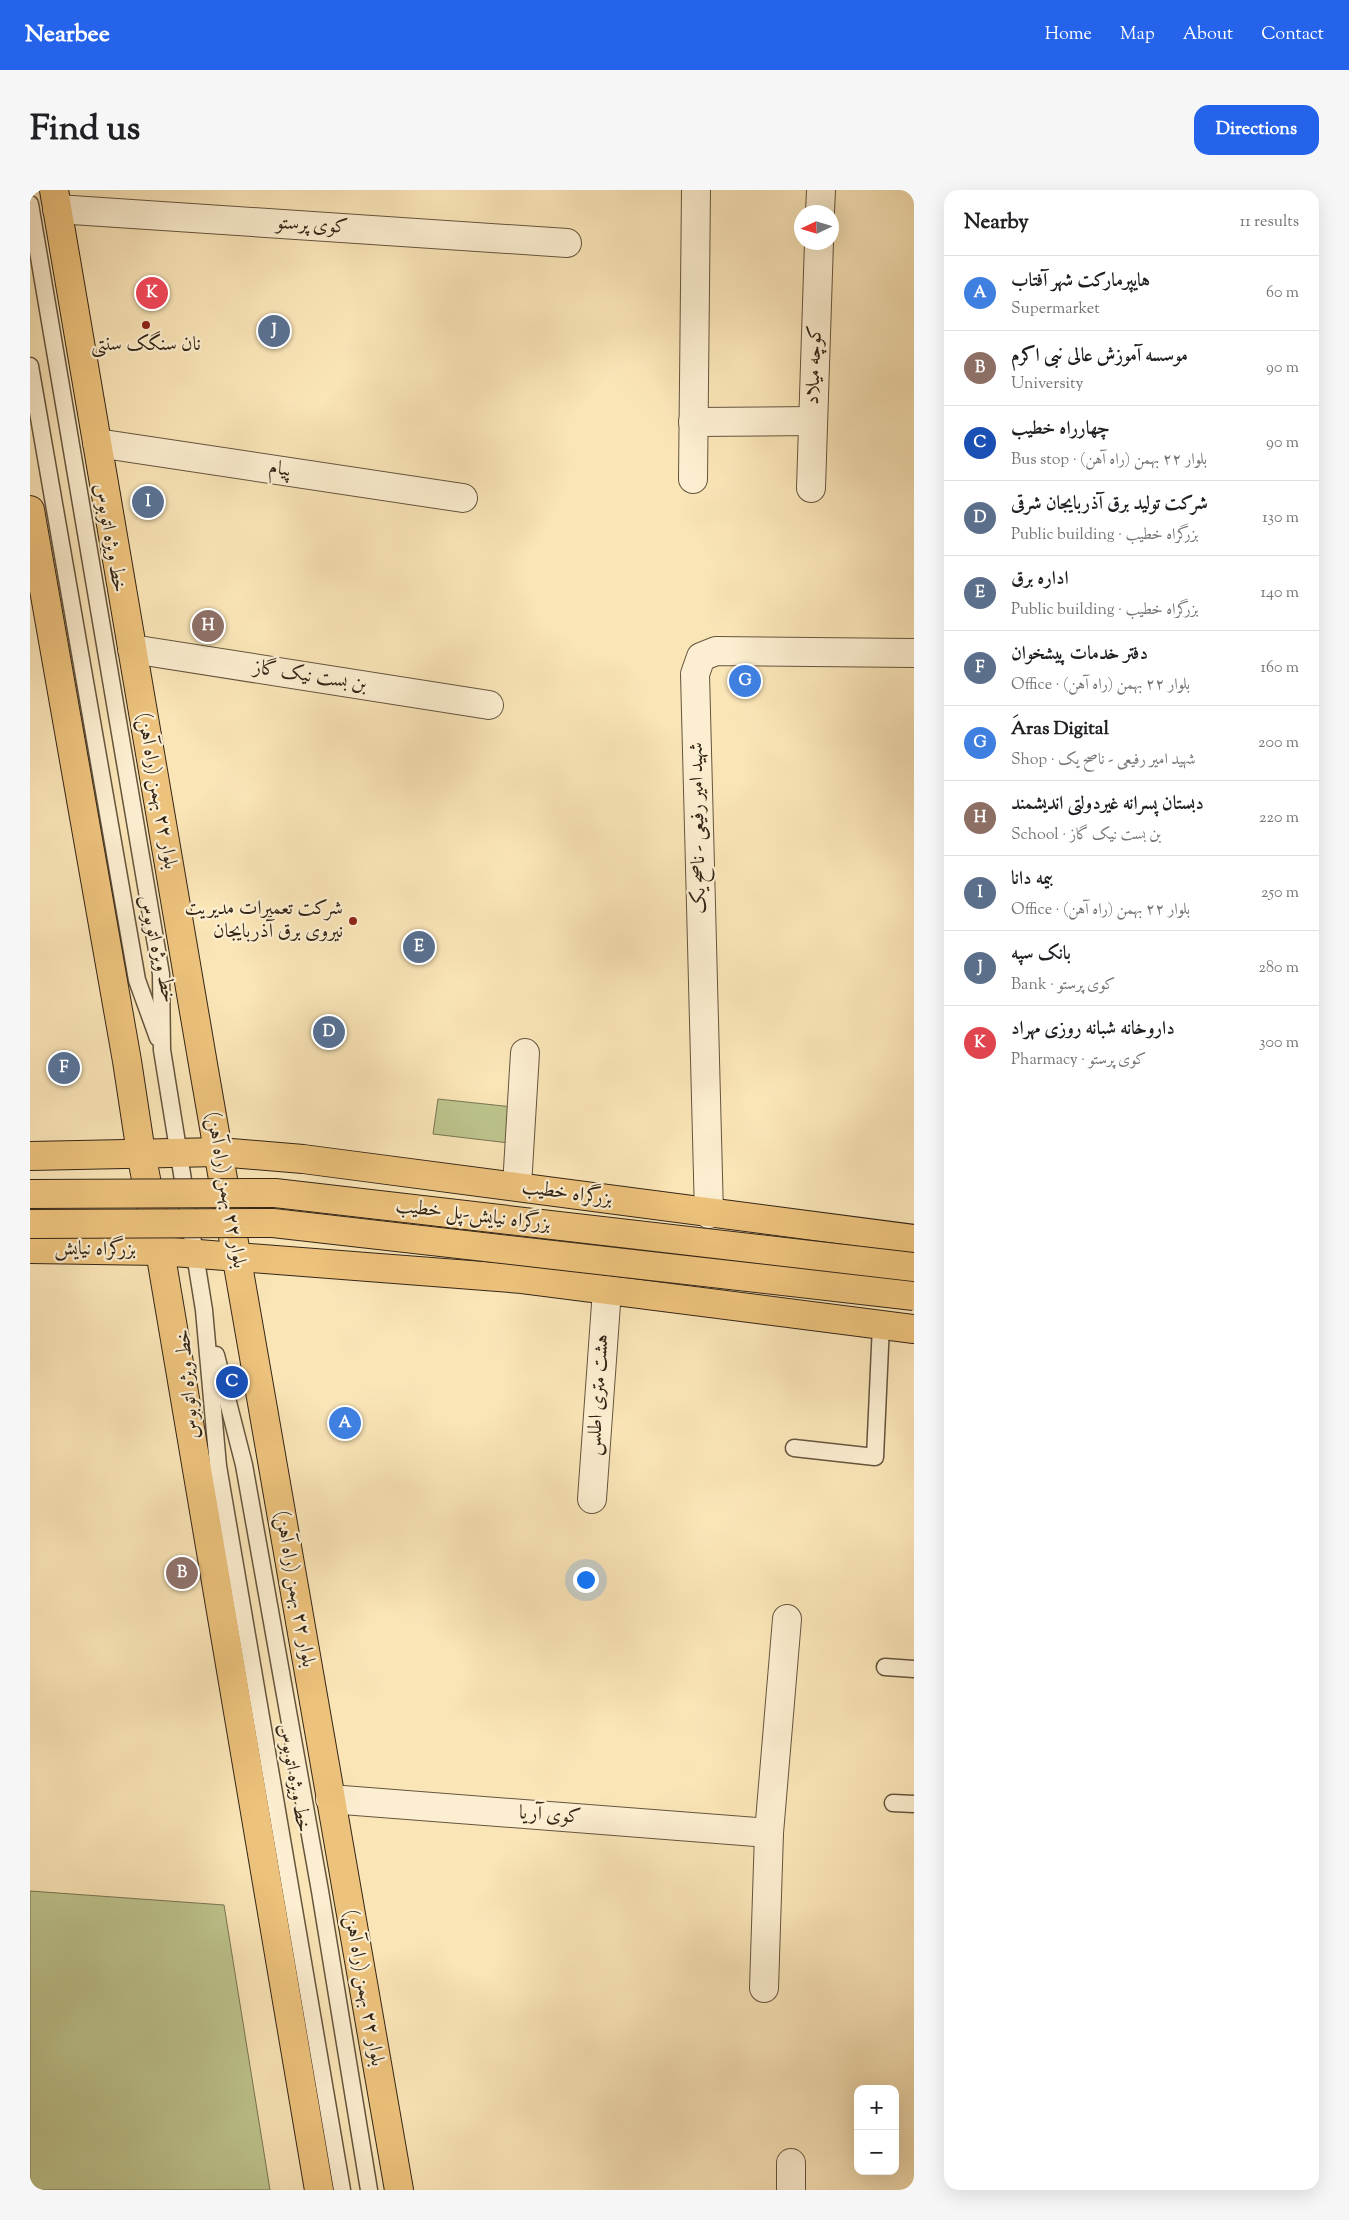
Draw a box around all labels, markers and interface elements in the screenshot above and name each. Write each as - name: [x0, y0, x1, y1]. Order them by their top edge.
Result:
- text: Nearbee: [25, 18, 110, 52]
- text: Home: [1045, 22, 1092, 48]
- text: Map: [1120, 22, 1155, 48]
- text: About: [1183, 22, 1233, 48]
- text: Contact: [1261, 22, 1324, 48]
- text: Find us: [30, 105, 140, 156]
- button: Directions: [1194, 105, 1319, 155]
- north arrow: [794, 205, 839, 250]
- text: Nearby: [964, 208, 1029, 238]
- street label: کوی پرستو: [273, 209, 349, 243]
- text: 11 results: [1240, 211, 1299, 234]
- text: هایپرمارکت شهر آفتاب: [1011, 268, 1150, 295]
- pin: K: [136, 274, 168, 312]
- text: A: [974, 282, 987, 305]
- text: 60 m: [1266, 282, 1299, 305]
- text: Supermarket: [1011, 298, 1100, 321]
- pin: J: [258, 312, 290, 350]
- marker: نان سنگک سنتی: [140, 319, 152, 331]
- street label: کوچه میلاد: [799, 325, 831, 405]
- place label: نان سنگک سنتی: [91, 330, 201, 360]
- text: موسسه آموزش عالی نبی اکرم: [1011, 343, 1188, 370]
- text: B: [975, 357, 985, 380]
- text: 90 m: [1266, 357, 1299, 380]
- text: University: [1011, 373, 1084, 396]
- text: چهارراه خطیب: [1011, 416, 1110, 443]
- text: C: [974, 432, 986, 455]
- text: 90 m: [1266, 432, 1299, 455]
- text: Bus stop · بلوار ۲۲ بهمن (راه آهن): [1011, 449, 1207, 472]
- street label: پیام: [267, 454, 293, 487]
- street label: خط ویژه اتوبوس: [85, 481, 133, 595]
- pin: I: [132, 483, 164, 521]
- text: شرکت تولید برق آذربایجان شرقی: [1011, 491, 1208, 518]
- text: D: [974, 507, 986, 530]
- text: 130 m: [1262, 507, 1299, 530]
- text: Public building · بزرگراه خطیب: [1011, 524, 1198, 547]
- text: اداره برق: [1011, 566, 1069, 593]
- text: E: [975, 582, 985, 605]
- text: 140 m: [1261, 582, 1299, 605]
- text: Public building · بزرگراه خطیب: [1011, 599, 1198, 622]
- pin: H: [192, 607, 224, 645]
- text: دفتر خدمات پیشخوان: [1011, 641, 1148, 668]
- street label: بن بست نیک گاز: [249, 653, 369, 700]
- text: F: [976, 657, 984, 680]
- text: 160 m: [1261, 657, 1299, 680]
- pin: G: [729, 662, 761, 700]
- text: Office · بلوار ۲۲ بهمن (راه آهن): [1011, 674, 1190, 697]
- street label: بلوار ۲۲ بهمن (راه آهن): [128, 710, 184, 872]
- text: َAras Digital: [1011, 716, 1109, 743]
- text: G: [973, 732, 987, 755]
- text: 200 m: [1258, 732, 1299, 755]
- street label: شهید امیر رفیعی - ناصح یک: [683, 742, 715, 914]
- text: Shop · شهید امیر رفیعی - ناصح یک: [1011, 749, 1196, 772]
- text: دبستان پسرانه غیردولتی اندیشمند: [1011, 791, 1204, 818]
- text: H: [974, 807, 986, 830]
- text: 220 m: [1259, 807, 1299, 830]
- text: School · بن بست نیک گاز: [1011, 824, 1161, 847]
- text: بیمه دانا: [1011, 866, 1053, 893]
- text: I: [977, 882, 983, 905]
- text: 250 m: [1261, 882, 1299, 905]
- street label: خط ویژه اتوبوس: [129, 892, 183, 1006]
- place label: شرکت تعمیرات مدیریت نیروی برق آذربایجان: [185, 895, 343, 947]
- text: Office · بلوار ۲۲ بهمن (راه آهن): [1011, 899, 1190, 922]
- marker: شرکت تعمیرات مدیریت نیروی برق آذربایجان: [347, 915, 359, 927]
- pin: E: [403, 928, 435, 966]
- text: بانک سپه: [1011, 941, 1071, 968]
- text: J: [978, 957, 982, 980]
- text: 280 m: [1258, 957, 1299, 980]
- text: Bank · کوی پرستو: [1011, 974, 1115, 997]
- pin: D: [313, 1013, 345, 1051]
- text: داروخانه شبانه روزی مهراد: [1011, 1016, 1175, 1043]
- text: K: [974, 1032, 986, 1055]
- text: 300 m: [1259, 1032, 1299, 1055]
- pin: F: [48, 1049, 80, 1087]
- text: Pharmacy · کوی پرستو: [1011, 1049, 1146, 1072]
- street label: بلوار ۲۲ بهمن (راه آهن): [197, 1109, 253, 1271]
- street label: بزرگراه خطیب: [520, 1172, 615, 1215]
- street label: بزرگراه نیایش-پل خطیب: [394, 1191, 553, 1240]
- street label: بزرگراه نیایش: [54, 1234, 136, 1265]
- street label: خط ویژه اتوبوس: [170, 1328, 208, 1440]
- street label: هشت متری اطلس: [580, 1333, 618, 1457]
- pin: C: [216, 1363, 248, 1401]
- pin: A: [329, 1404, 361, 1442]
- street label: بلوار ۲۲ بهمن (راه آهن): [266, 1508, 322, 1670]
- pin: B: [166, 1554, 198, 1592]
- your location: [573, 1567, 599, 1593]
- street label: خط ویژه اتوبوس: [269, 1721, 317, 1835]
- street label: کوی آریا: [518, 1799, 582, 1833]
- street label: بلوار ۲۲ بهمن (راه آهن): [335, 1907, 391, 2069]
- map controls: [854, 2085, 899, 2175]
- button: +: [854, 2085, 899, 2130]
- button: −: [854, 2130, 899, 2175]

